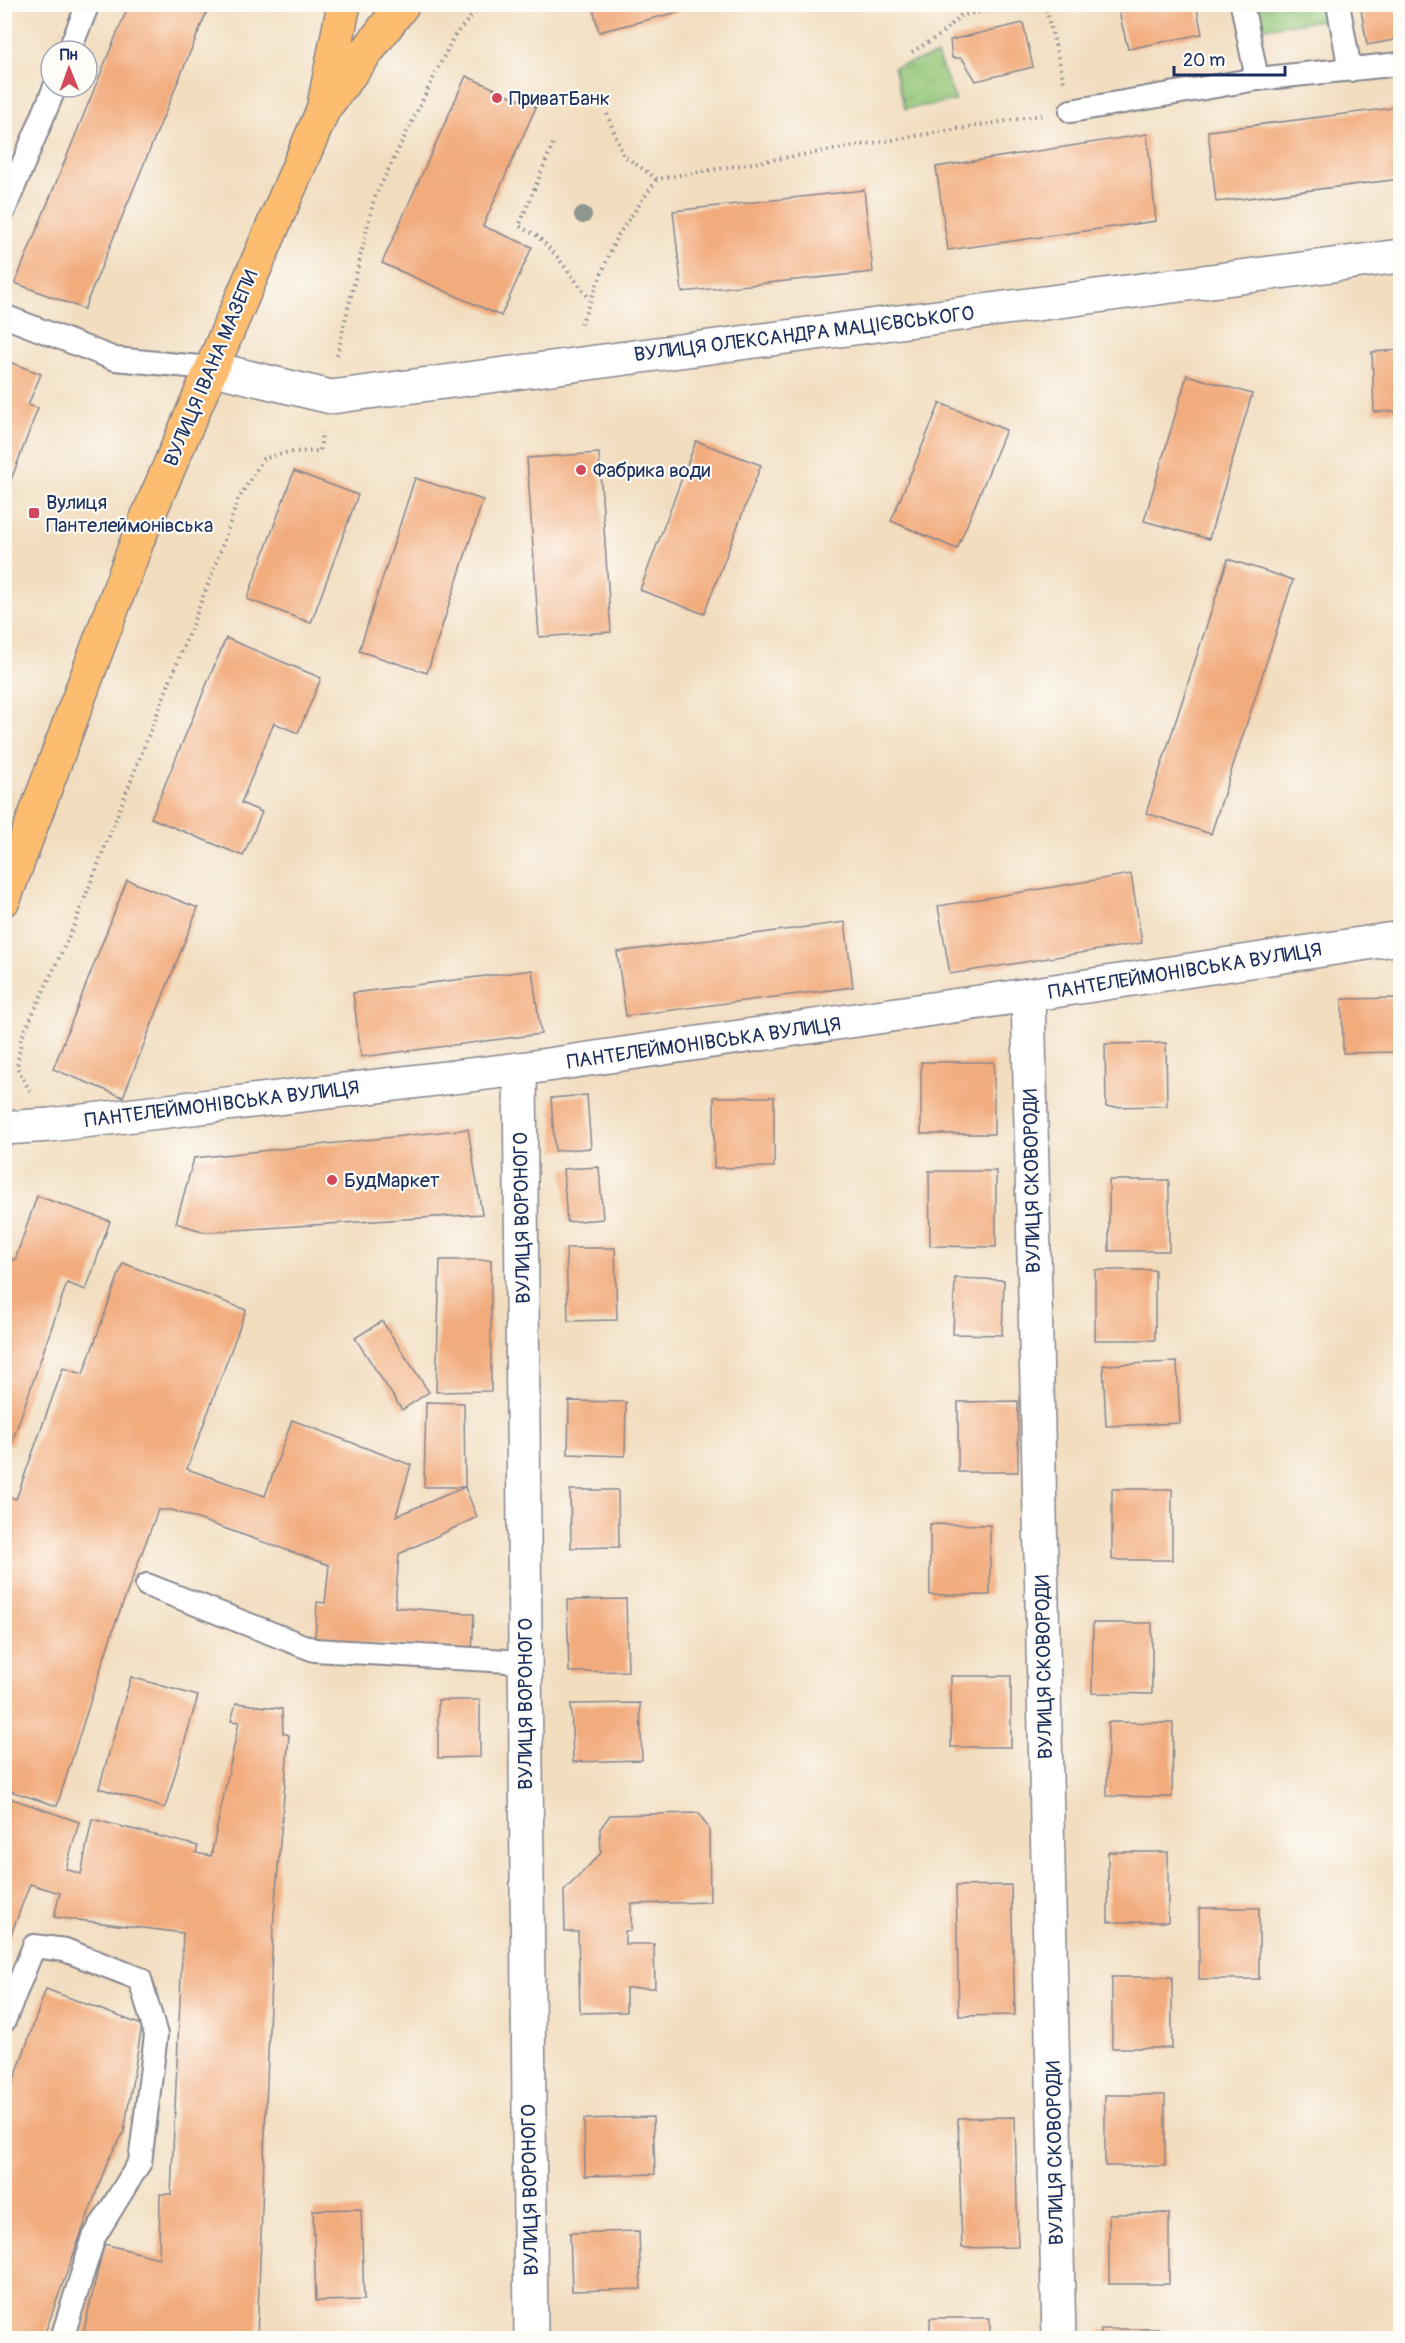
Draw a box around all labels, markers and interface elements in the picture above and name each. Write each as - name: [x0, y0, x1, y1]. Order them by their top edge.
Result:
- north arrow: [39, 39, 99, 99]
- scale bar: [1174, 39, 1285, 77]
- text: Пн: [60, 45, 78, 65]
- text: 20 m: [1183, 49, 1225, 72]
- place label: ПриватБанк: [509, 86, 610, 111]
- marker: ПриватБанк: [490, 91, 504, 105]
- street label: ВУЛИЦЯ ІВАНА МАЗЕПИ: [158, 266, 264, 470]
- street label: ВУЛИЦЯ ОЛЕКСАНДРА МАЦІЄВСЬКОГО: [632, 301, 976, 367]
- place label: Фабрика води: [593, 458, 710, 483]
- marker: Фабрика води: [574, 463, 588, 477]
- place label: Вулиця Пантелеймонівська: [46, 490, 213, 538]
- marker: Вулиця Пантелеймонівська: [27, 506, 41, 520]
- street label: ПАНТЕЛЕЙМОНІВСЬКА ВУЛИЦЯ: [1046, 937, 1324, 1005]
- street label: ПАНТЕЛЕЙМОНІВСЬКА ВУЛИЦЯ: [565, 1011, 843, 1075]
- street label: ПАНТЕЛЕЙМОНІВСЬКА ВУЛИЦЯ: [83, 1075, 361, 1133]
- street label: ВУЛИЦЯ СКОВОРОДИ: [1018, 1088, 1046, 1274]
- street label: ВУЛИЦЯ ВОРОНОГО: [508, 1132, 536, 1304]
- place label: БудМаркет: [344, 1168, 440, 1193]
- marker: БудМаркет: [325, 1173, 339, 1187]
- street label: ВУЛИЦЯ СКОВОРОДИ: [1030, 1574, 1058, 1760]
- street label: ВУЛИЦЯ ВОРОНОГО: [513, 1618, 538, 1790]
- street label: ВУЛИЦЯ СКОВОРОДИ: [1041, 2060, 1069, 2246]
- street label: ВУЛИЦЯ ВОРОНОГО: [516, 2104, 544, 2276]

